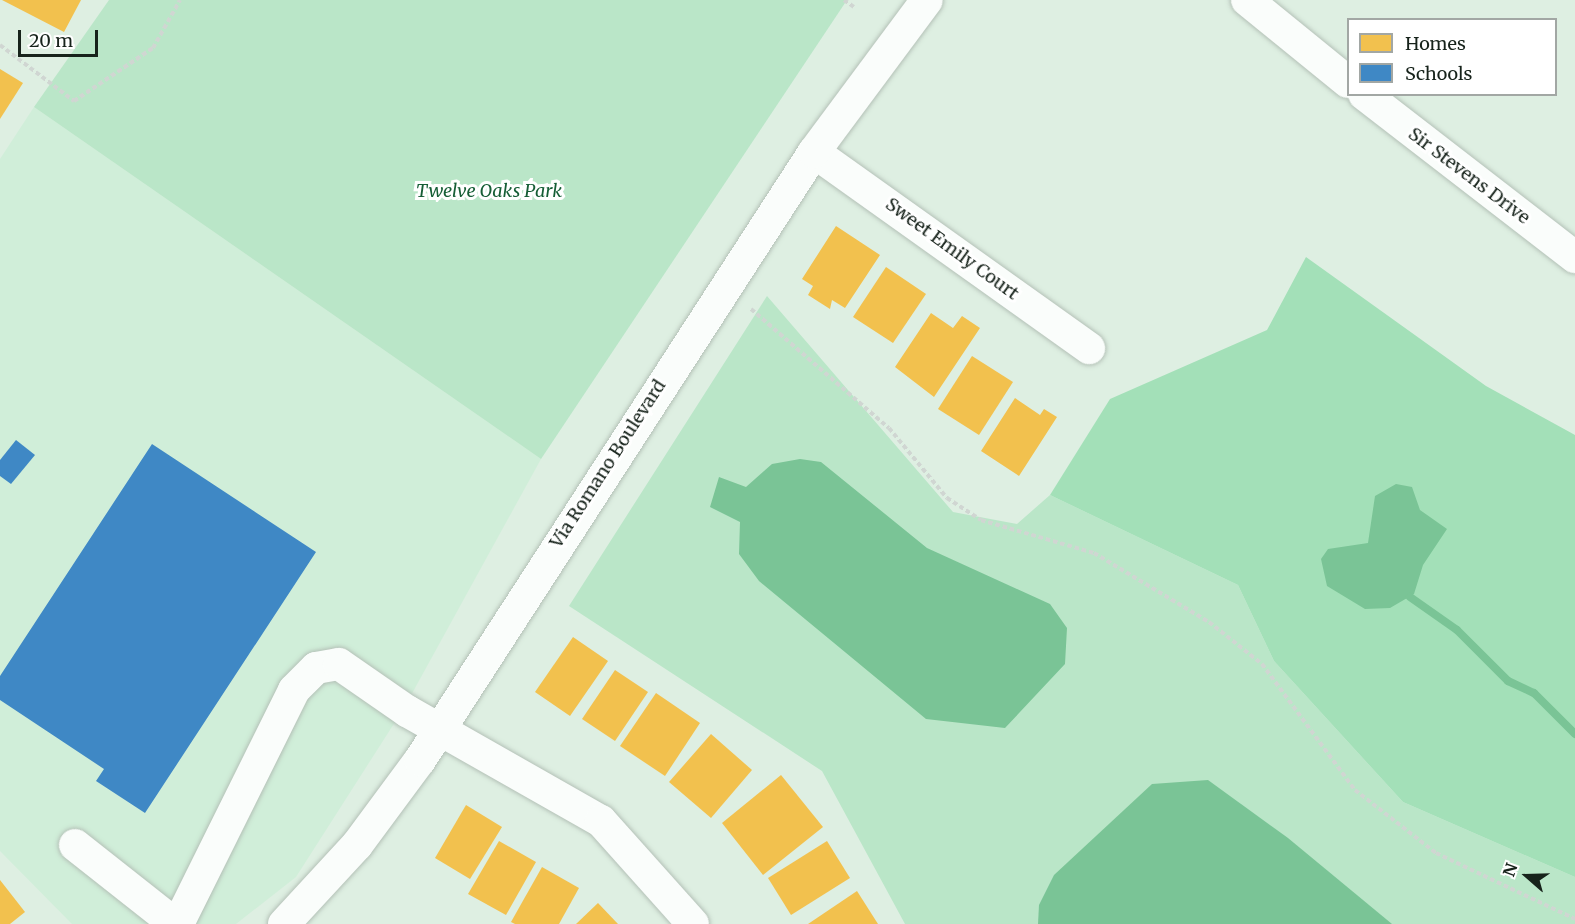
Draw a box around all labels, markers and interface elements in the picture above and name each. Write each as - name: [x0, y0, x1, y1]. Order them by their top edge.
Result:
- scale bar: [21, 18, 100, 56]
- legend: [1347, 18, 1557, 96]
- text: 20 m: [29, 29, 73, 52]
- text: Homes: [1405, 32, 1466, 55]
- text: Schools: [1405, 62, 1472, 85]
- street label: Sir Stevens Drive: [1404, 123, 1534, 229]
- park label: Twelve Oaks Park: [416, 180, 562, 202]
- street label: Sweet Emily Court: [881, 193, 1023, 305]
- street label: Via Romano Boulevard: [546, 376, 670, 552]
- north arrow: [1497, 846, 1557, 906]
- text: N: [1499, 860, 1522, 879]

